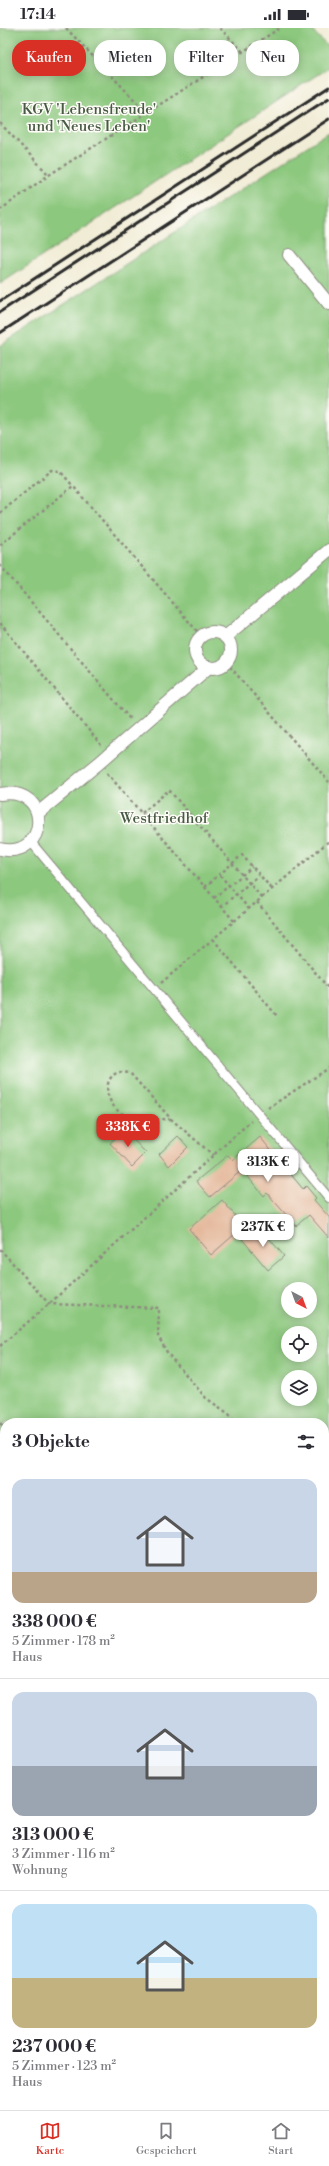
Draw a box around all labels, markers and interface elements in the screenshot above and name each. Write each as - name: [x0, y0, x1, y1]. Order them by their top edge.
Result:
- text: 17:14: [20, 5, 56, 24]
- chip: Kaufen: [12, 40, 86, 76]
- chip: Mieten: [94, 40, 166, 76]
- chip: Filter: [174, 40, 238, 76]
- chip: Neu: [246, 40, 299, 76]
- park label: KGV 'Lebensfreude' und 'Neues Leben': [22, 100, 156, 136]
- park label: Westfriedhof: [119, 809, 209, 828]
- pin: 338K €: [95, 1114, 161, 1148]
- text: 338K €: [105, 1119, 151, 1135]
- pin: 313K €: [235, 1149, 301, 1183]
- text: 313K €: [247, 1154, 289, 1170]
- pin: 237K €: [230, 1214, 296, 1248]
- text: 237K €: [241, 1219, 285, 1235]
- north arrow: [281, 1282, 317, 1318]
- map controls: [281, 1282, 317, 1406]
- button: locate: [281, 1326, 317, 1362]
- button: layers: [281, 1370, 317, 1406]
- text: 3 Objekte: [12, 1431, 90, 1453]
- icon: filters: [295, 1431, 317, 1453]
- icon: home: [129, 1505, 201, 1577]
- text: 338 000 €: [12, 1611, 97, 1633]
- text: 5 Zimmer · 178 m²: [12, 1633, 115, 1649]
- text: Haus: [12, 1649, 42, 1665]
- icon: home: [129, 1718, 201, 1790]
- text: 313 000 €: [12, 1824, 94, 1846]
- text: 3 Zimmer · 116 m²: [12, 1846, 115, 1862]
- text: Wohnung: [12, 1862, 68, 1878]
- icon: home: [129, 1930, 201, 2002]
- text: 237 000 €: [12, 2036, 96, 2058]
- text: 5 Zimmer · 123 m²: [12, 2058, 116, 2074]
- text: Haus: [12, 2074, 42, 2090]
- tab: Karte: [36, 2120, 64, 2158]
- tab: Gespeichert: [136, 2120, 197, 2158]
- tab: Start: [268, 2120, 293, 2158]

